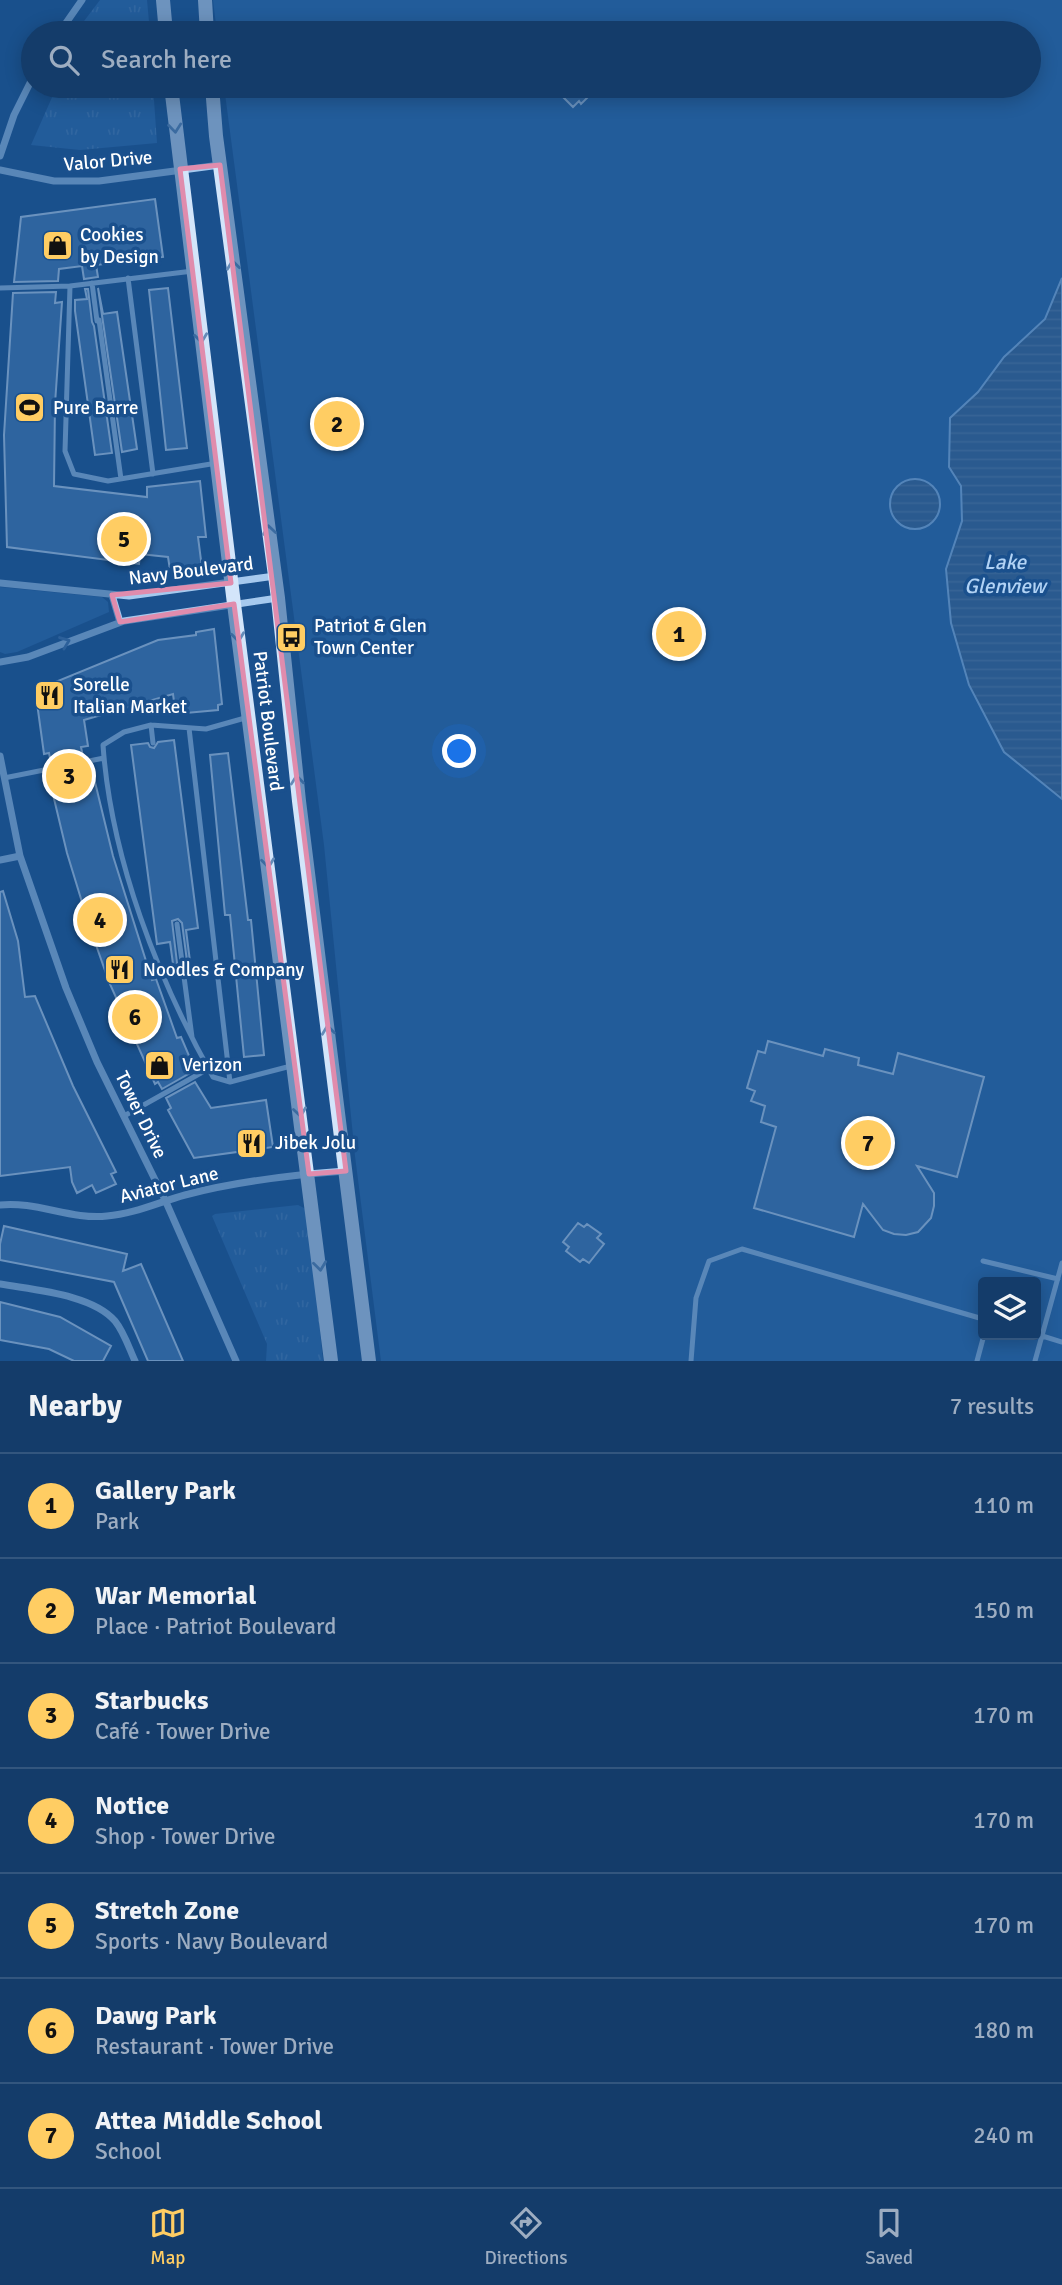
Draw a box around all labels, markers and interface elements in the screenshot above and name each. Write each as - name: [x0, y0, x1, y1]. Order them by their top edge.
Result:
- search box: [21, 21, 1041, 98]
- icon: search: [45, 41, 83, 79]
- text: Search here: [101, 44, 232, 76]
- one-way arrow: [168, 122, 183, 133]
- street label: Valor Drive: [63, 145, 153, 177]
- place label: Cookies by Design: [80, 223, 159, 269]
- shop icon: Cookies by Design: [40, 229, 74, 263]
- one-way arrow: [225, 259, 240, 271]
- one-way arrow: [194, 332, 209, 344]
- sports icon: Pure Barre: [13, 391, 47, 425]
- place label: Pure Barre: [53, 396, 139, 420]
- pin: 2: [314, 398, 360, 450]
- pin: 5: [101, 513, 147, 565]
- one-way arrow: [261, 524, 276, 536]
- water label: Lake Glenview: [964, 549, 1049, 599]
- street label: Navy Boulevard: [127, 551, 255, 591]
- pin: 1: [656, 608, 702, 660]
- place label: Patriot & Glen Town Center: [314, 614, 427, 660]
- bus stop icon: Patriot & Glen Town Center: [274, 620, 308, 654]
- one-way arrow: [230, 631, 245, 643]
- one-way arrow: [58, 637, 70, 651]
- street label: Patriot Boulevard: [247, 650, 289, 792]
- place label: Sorelle Italian Market: [73, 673, 187, 719]
- restaurant icon: Sorelle Italian Market: [33, 679, 67, 713]
- your location: [442, 734, 476, 768]
- pin: 3: [46, 750, 92, 802]
- one-way arrow: [290, 774, 305, 786]
- one-way arrow: [260, 857, 275, 868]
- pin: 4: [77, 894, 123, 946]
- restaurant icon: Noodles & Company: [103, 953, 137, 987]
- place label: Noodles & Company: [143, 958, 304, 982]
- pin: 6: [112, 991, 158, 1043]
- one-way arrow: [321, 1024, 336, 1036]
- shop icon: Verizon: [142, 1048, 176, 1082]
- place label: Verizon: [182, 1053, 242, 1077]
- street label: Tower Drive: [110, 1067, 172, 1163]
- one-way arrow: [293, 1107, 308, 1118]
- pin: 7: [845, 1117, 891, 1169]
- restaurant icon: Jibek Jolu: [235, 1126, 269, 1160]
- place label: Jibek Jolu: [275, 1131, 356, 1155]
- street label: Aviator Lane: [117, 1161, 221, 1209]
- one-way arrow: [312, 1260, 327, 1272]
- map controls: [978, 1277, 1041, 1340]
- button: layers: [978, 1277, 1041, 1340]
- text: Nearby: [28, 1388, 122, 1425]
- text: 7 results: [950, 1392, 1034, 1421]
- text: Gallery Park: [95, 1475, 236, 1507]
- text: 1: [45, 1491, 57, 1520]
- text: 110 m: [973, 1491, 1034, 1520]
- text: Park: [95, 1507, 139, 1536]
- text: War Memorial: [95, 1580, 256, 1612]
- text: 2: [45, 1596, 57, 1625]
- text: 150 m: [973, 1596, 1034, 1625]
- text: Place · Patriot Boulevard: [95, 1612, 336, 1641]
- text: Starbucks: [95, 1685, 208, 1717]
- text: 3: [45, 1701, 57, 1730]
- text: 170 m: [973, 1701, 1034, 1730]
- text: Café · Tower Drive: [95, 1717, 270, 1746]
- text: Notice: [95, 1790, 169, 1822]
- text: 4: [45, 1806, 57, 1835]
- text: 170 m: [973, 1806, 1034, 1835]
- text: Shop · Tower Drive: [95, 1822, 276, 1851]
- text: Stretch Zone: [95, 1895, 239, 1927]
- text: 5: [45, 1911, 57, 1940]
- text: 170 m: [973, 1911, 1034, 1940]
- text: Sports · Navy Boulevard: [95, 1927, 328, 1956]
- text: Dawg Park: [95, 2000, 217, 2032]
- text: 6: [45, 2016, 57, 2045]
- text: 180 m: [973, 2016, 1034, 2045]
- text: Restaurant · Tower Drive: [95, 2032, 334, 2061]
- text: Attea Middle School: [95, 2105, 322, 2137]
- text: 7: [45, 2121, 57, 2150]
- text: 240 m: [973, 2121, 1034, 2150]
- text: School: [95, 2137, 162, 2166]
- tab: Map: [149, 2204, 187, 2270]
- tab: Directions: [485, 2204, 568, 2270]
- tab: Saved: [865, 2204, 913, 2270]

